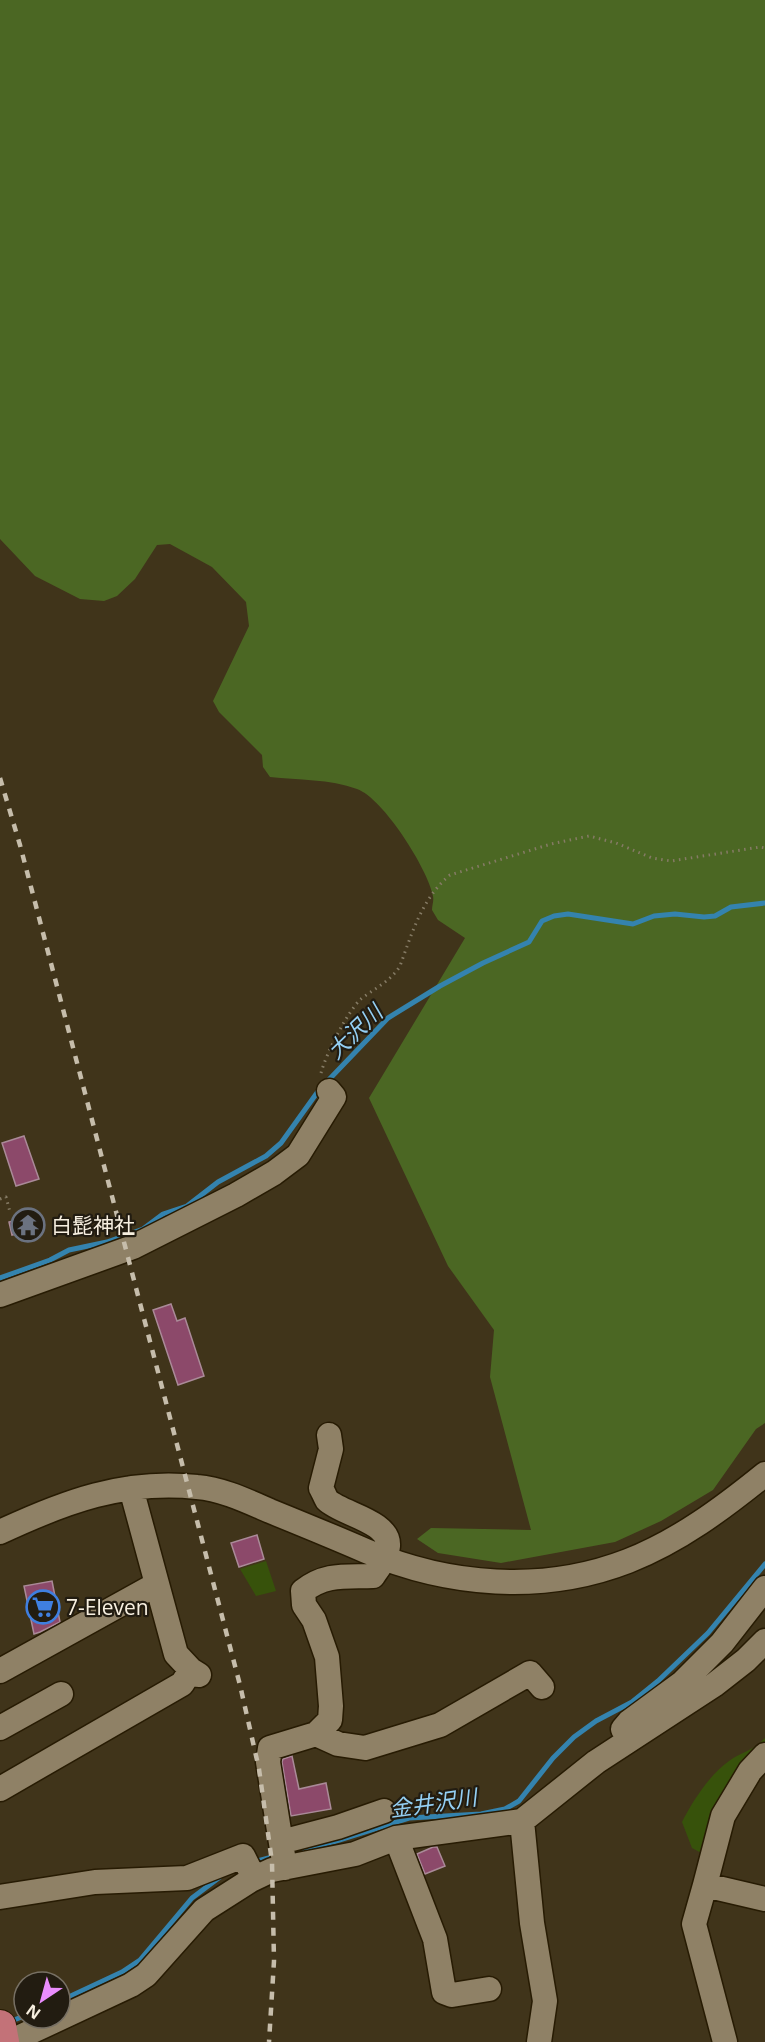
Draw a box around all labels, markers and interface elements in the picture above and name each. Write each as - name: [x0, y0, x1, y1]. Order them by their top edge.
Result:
- water label: 大沢川: [320, 996, 390, 1065]
- temple icon: 白髭神社: [10, 1207, 46, 1243]
- place label: 白髭神社: [51, 1211, 135, 1239]
- supermarket icon: 7-Eleven: [25, 1589, 61, 1625]
- place label: 7-Eleven: [66, 1593, 149, 1621]
- water label: 金井沢川: [387, 1781, 481, 1823]
- north arrow: [12, 1970, 72, 2030]
- text: N: [21, 1999, 45, 2025]

